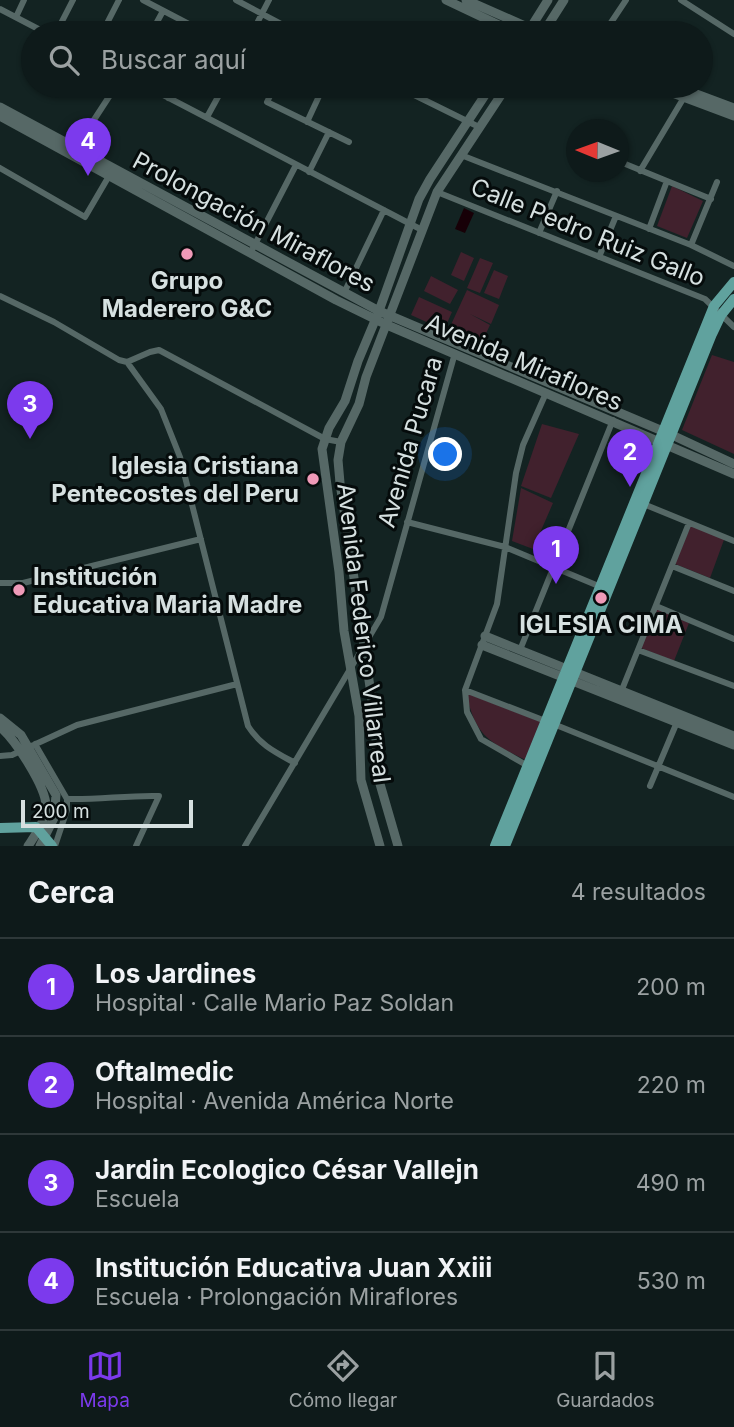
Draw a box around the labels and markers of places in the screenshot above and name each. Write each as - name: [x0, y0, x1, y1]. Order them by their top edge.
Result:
- pin: 4: [65, 118, 111, 176]
- marker: Grupo Maderero G&C: [179, 246, 195, 262]
- place label: Grupo Maderero G&C: [102, 266, 272, 323]
- pin: 3: [7, 381, 53, 439]
- pin: 2: [607, 429, 653, 487]
- place label: Iglesia Cristiana Pentecostes del Peru: [51, 451, 299, 508]
- marker: Iglesia Cristiana Pentecostes del Peru: [305, 471, 321, 487]
- pin: 1: [533, 526, 579, 584]
- place label: Institución Educativa Maria Madre: [33, 562, 302, 619]
- marker: Institución Educativa Maria Madre: [11, 582, 27, 598]
- marker: IGLESIA CIMA: [593, 590, 609, 606]
- place label: IGLESIA CIMA: [519, 610, 683, 639]

